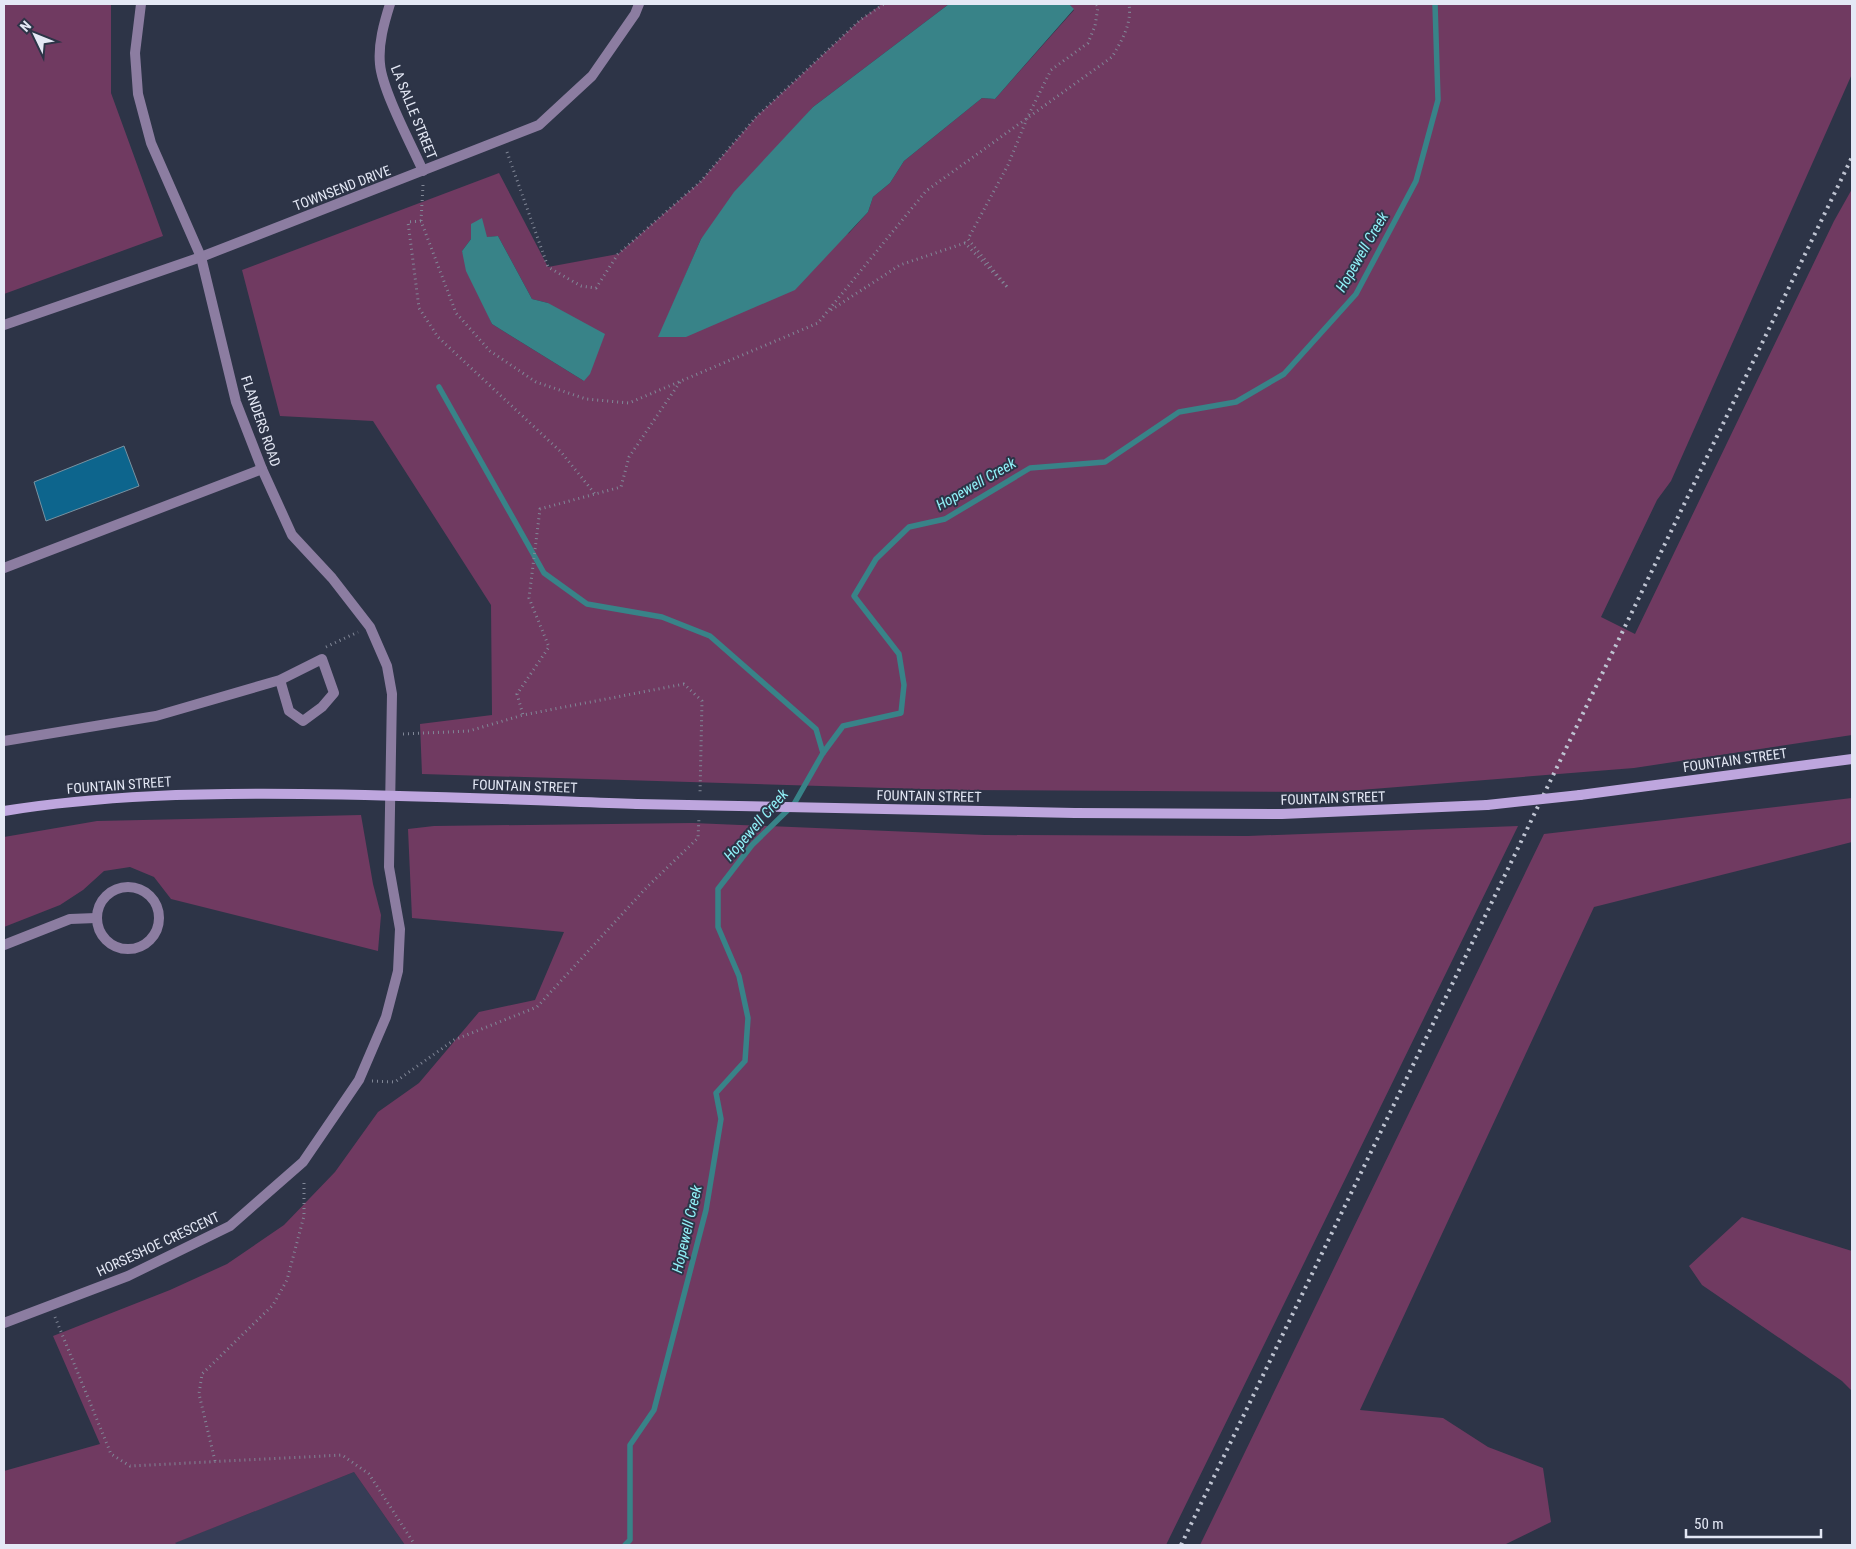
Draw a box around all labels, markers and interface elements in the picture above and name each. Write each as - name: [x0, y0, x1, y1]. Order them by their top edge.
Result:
- north arrow: [10, 10, 60, 60]
- text: N: [17, 18, 34, 35]
- street label: LA SALLE STREET: [388, 63, 440, 161]
- street label: TOWNSEND DRIVE: [291, 162, 393, 214]
- water label: Hopewell Creek: [1332, 208, 1392, 295]
- street label: FLANDERS ROAD: [238, 374, 284, 468]
- water label: Hopewell Creek: [933, 454, 1020, 514]
- street label: FOUNTAIN STREET: [1682, 745, 1788, 775]
- street label: FOUNTAIN STREET: [66, 773, 172, 797]
- street label: FOUNTAIN STREET: [472, 776, 578, 796]
- water label: Hopewell Creek: [720, 785, 792, 865]
- street label: FOUNTAIN STREET: [876, 787, 982, 805]
- street label: FOUNTAIN STREET: [1280, 788, 1386, 808]
- water label: Hopewell Creek: [668, 1183, 706, 1275]
- street label: HORSESHOE CRESCENT: [94, 1209, 222, 1279]
- scale bar: [1686, 1506, 1821, 1538]
- text: 50 m: [1694, 1515, 1724, 1533]

